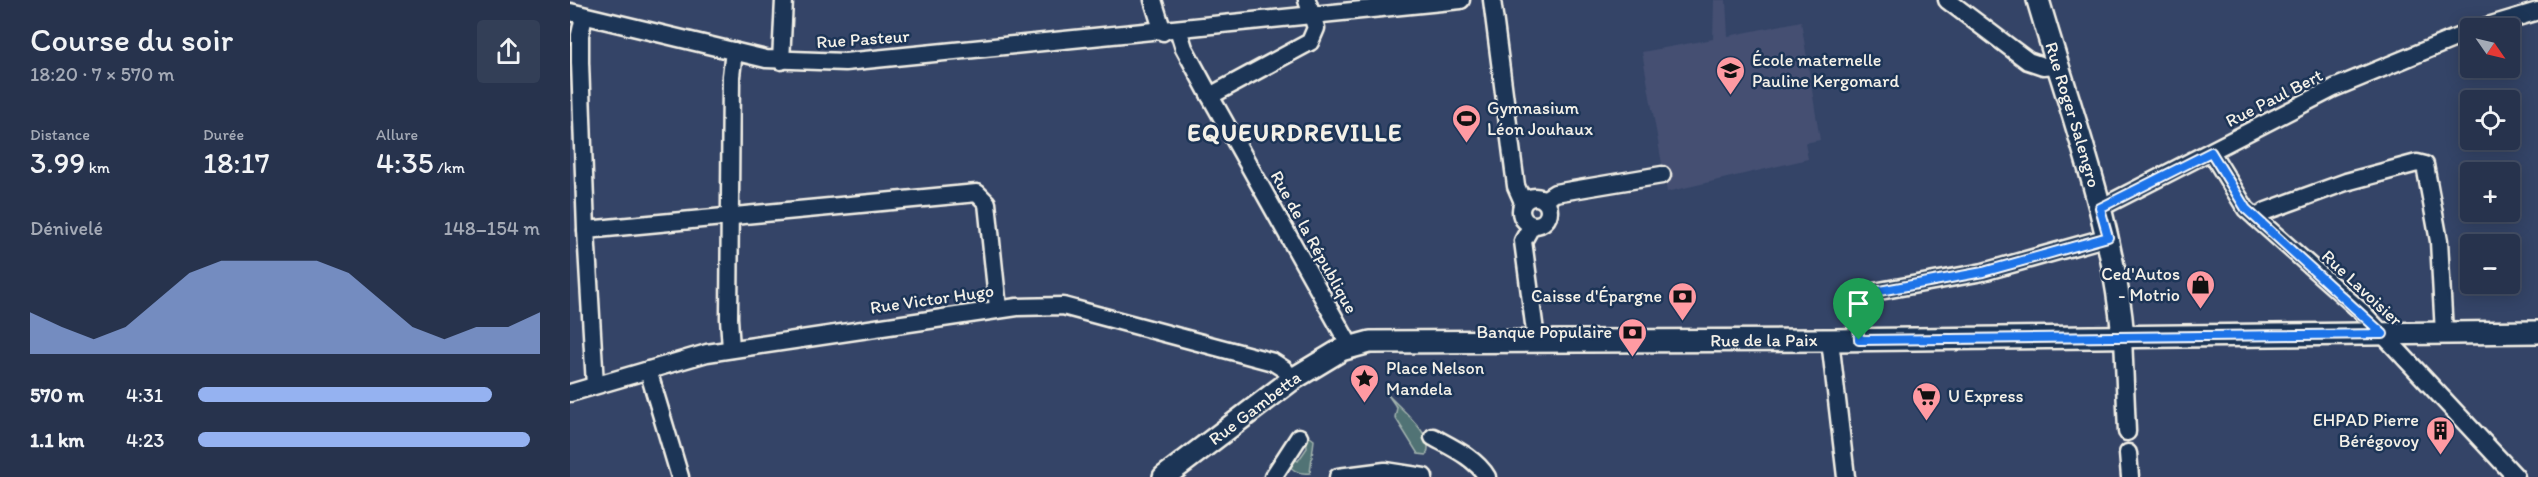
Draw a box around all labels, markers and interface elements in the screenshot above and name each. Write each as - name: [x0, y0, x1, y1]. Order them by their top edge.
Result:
- north arrow: [2460, 18, 2520, 78]
- map controls: [2460, 18, 2520, 294]
- text: Course du soir: [30, 20, 233, 59]
- button: share: [477, 20, 540, 83]
- street label: Rue Pasteur: [816, 25, 911, 53]
- street label: Rue Roger Salengro: [2040, 39, 2105, 190]
- place label: École maternelle Pauline Kergomard: [1752, 49, 1899, 92]
- school or university icon: École maternelle Pauline Kergomard: [1715, 54, 1747, 96]
- text: 18:20 · 7 × 570 m: [30, 62, 175, 86]
- street label: Rue Paul Bert: [2222, 64, 2326, 132]
- button: locate: [2460, 90, 2520, 150]
- place label: Gymnasium Léon Jouhaux: [1487, 97, 1593, 140]
- sports icon: Gymnasium Léon Jouhaux: [1450, 102, 1482, 144]
- district label: EQUEURDREVILLE: [1187, 118, 1403, 147]
- text: Distance: [30, 125, 90, 144]
- text: Durée: [203, 125, 244, 144]
- text: Allure: [376, 125, 418, 144]
- text: 3.99: [30, 144, 85, 181]
- text: 18:17: [203, 144, 270, 181]
- text: 4:35: [376, 144, 433, 181]
- text: km: [85, 158, 110, 177]
- text: /km: [433, 158, 465, 177]
- button: +: [2460, 162, 2520, 222]
- street label: Rue de la République: [1266, 167, 1362, 317]
- text: Dénivelé: [30, 216, 103, 240]
- text: 148–154 m: [443, 216, 540, 240]
- button: −: [2460, 234, 2520, 294]
- street label: Rue Lavoisier: [2317, 245, 2407, 331]
- place label: Ced'Autos - Motrio: [2101, 263, 2180, 306]
- shop icon: Ced'Autos - Motrio: [2185, 268, 2217, 310]
- pin: [1833, 278, 1884, 340]
- street label: Rue Victor Hugo: [869, 279, 995, 319]
- bank icon: Caisse d'Épargne: [1667, 280, 1699, 322]
- place label: Caisse d'Épargne: [1531, 285, 1662, 307]
- icon: arrive: [1842, 287, 1875, 320]
- bank icon: Banque Populaire: [1617, 316, 1649, 358]
- place label: Banque Populaire: [1476, 321, 1612, 343]
- street label: Rue de la Paix: [1710, 329, 1818, 352]
- place label: Place Nelson Mandela: [1386, 357, 1485, 400]
- place icon: Place Nelson Mandela: [1349, 362, 1381, 404]
- street label: Rue Gambetta: [1204, 366, 1305, 450]
- supermarket icon: U Express: [1911, 380, 1943, 422]
- text: 570 m: [30, 383, 84, 407]
- text: 4:31: [126, 383, 163, 407]
- place label: U Express: [1948, 385, 2024, 407]
- place label: EHPAD Pierre Bérégovoy: [2313, 409, 2420, 452]
- building icon: EHPAD Pierre Bérégovoy: [2424, 414, 2456, 456]
- text: 1.1 km: [30, 428, 84, 452]
- text: 4:23: [126, 428, 164, 452]

